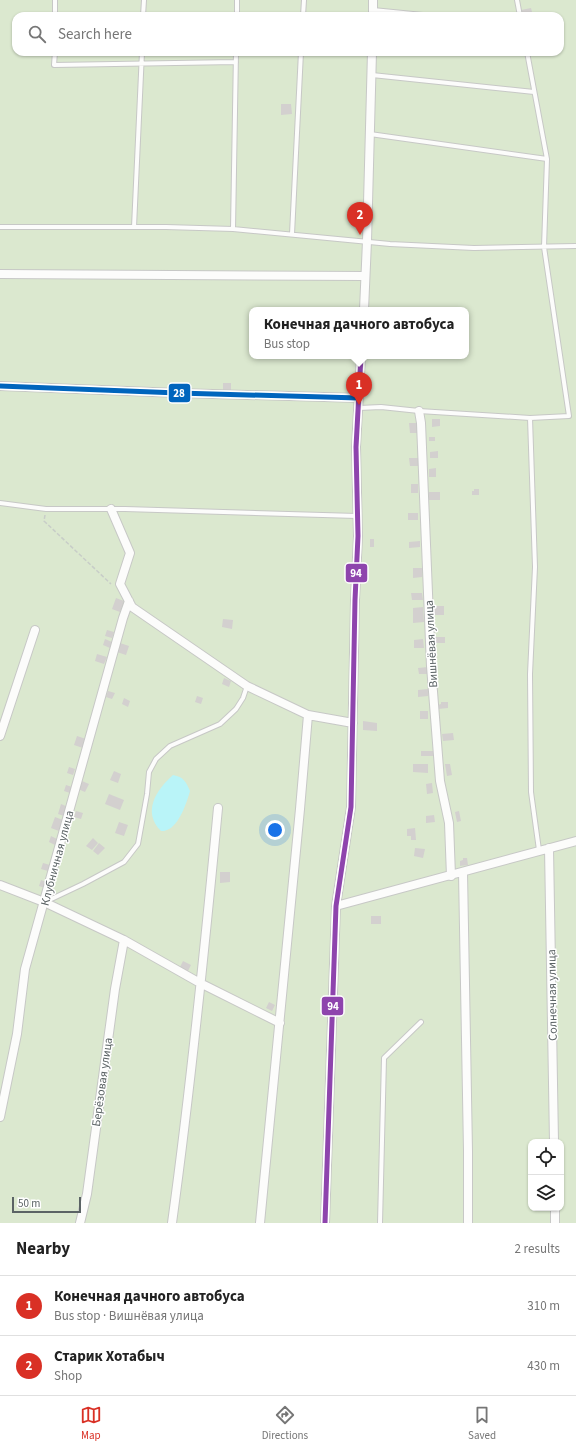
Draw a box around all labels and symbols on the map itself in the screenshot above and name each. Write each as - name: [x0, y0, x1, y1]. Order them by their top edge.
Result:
- pin: 2: [347, 202, 373, 235]
- pin: 1: [346, 372, 372, 405]
- line badge: 28: [168, 383, 191, 403]
- text: 28: [173, 386, 185, 401]
- line badge: 94: [345, 563, 368, 583]
- text: 94: [350, 566, 362, 581]
- street label: Вишнёвая улица: [421, 600, 442, 688]
- street label: Клубничная улица: [37, 809, 78, 908]
- your location: [265, 820, 285, 840]
- street label: Солнечная улица: [543, 949, 562, 1041]
- line badge: 94: [321, 996, 344, 1016]
- text: 94: [327, 999, 339, 1014]
- street label: Берёзовая улица: [88, 1036, 117, 1128]
- scale bar: [12, 1195, 81, 1214]

